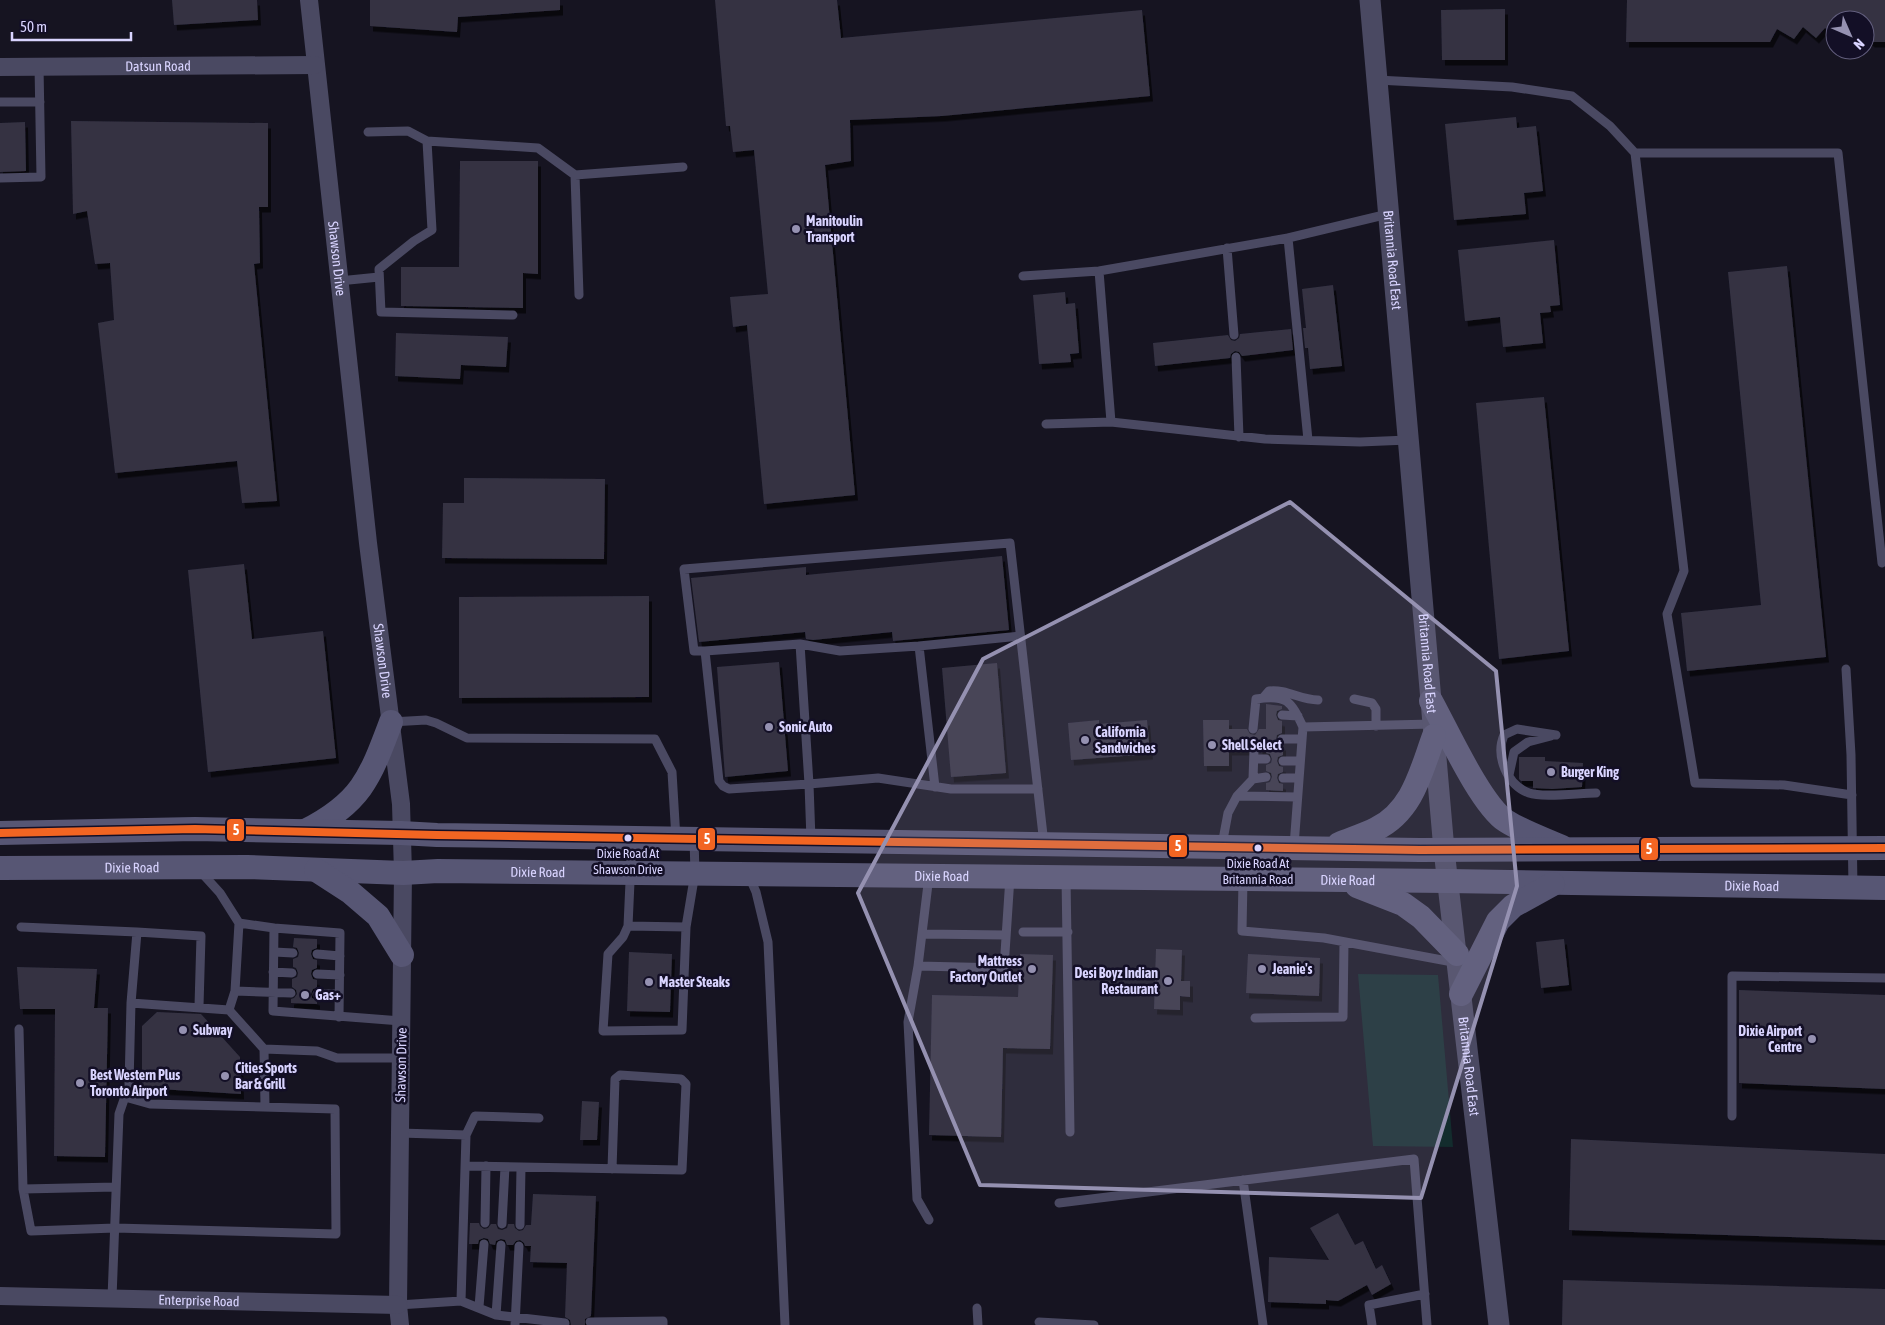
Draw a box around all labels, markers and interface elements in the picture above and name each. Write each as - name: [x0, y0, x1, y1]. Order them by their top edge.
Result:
- scale bar: [12, 10, 131, 42]
- north arrow: [1825, 10, 1875, 60]
- text: 50 m: [20, 18, 47, 35]
- text: N: [1851, 36, 1868, 53]
- street label: Datsun Road: [125, 58, 191, 74]
- street label: Britannia Road East: [1380, 210, 1405, 311]
- place label: Manitoulin Transport: [806, 213, 863, 245]
- street label: Shawson Drive: [325, 220, 349, 297]
- marker: Manitoulin Transport: [790, 223, 802, 235]
- street label: Britannia Road East: [1415, 613, 1440, 714]
- street label: Shawson Drive: [370, 623, 396, 699]
- place label: Sonic Auto: [779, 719, 833, 735]
- marker: Sonic Auto: [763, 721, 775, 733]
- place label: California Sandwiches: [1095, 724, 1156, 756]
- marker: California Sandwiches: [1079, 734, 1091, 746]
- place label: Shell Select: [1222, 737, 1282, 753]
- marker: Shell Select: [1206, 739, 1218, 751]
- place label: Burger King: [1561, 764, 1620, 780]
- marker: Burger King: [1545, 766, 1557, 778]
- line badge: 5: [226, 818, 245, 842]
- text: 5: [233, 822, 240, 838]
- line badge: 5: [697, 827, 716, 851]
- text: 5: [704, 831, 711, 847]
- marker: Dixie Road At Shawson Drive: [623, 833, 633, 843]
- line badge: 5: [1168, 834, 1188, 858]
- line badge: 5: [1640, 837, 1659, 861]
- text: 5: [1175, 838, 1182, 854]
- text: 5: [1646, 841, 1653, 857]
- marker: Dixie Road At Britannia Road: [1253, 843, 1263, 853]
- place label: Dixie Road At Shawson Drive: [593, 846, 663, 877]
- place label: Dixie Road At Britannia Road: [1222, 856, 1294, 887]
- street label: Dixie Road: [104, 859, 160, 876]
- street label: Dixie Road: [510, 864, 565, 880]
- street label: Dixie Road: [914, 868, 969, 884]
- street label: Dixie Road: [1320, 872, 1375, 888]
- street label: Dixie Road: [1724, 877, 1779, 894]
- place label: Mattress Factory Outlet: [950, 953, 1022, 985]
- place label: Jeanie's: [1271, 961, 1313, 977]
- marker: Mattress Factory Outlet: [1026, 963, 1038, 975]
- marker: Jeanie's: [1256, 963, 1268, 975]
- place label: Desi Boyz Indian Restaurant: [1074, 965, 1158, 997]
- place label: Master Steaks: [659, 974, 730, 990]
- marker: Desi Boyz Indian Restaurant: [1162, 975, 1174, 987]
- marker: Master Steaks: [643, 976, 655, 988]
- place label: Gas+: [315, 987, 341, 1003]
- marker: Gas+: [299, 989, 311, 1001]
- street label: Britannia Road East: [1455, 1016, 1483, 1117]
- place label: Subway: [193, 1022, 233, 1038]
- place label: Dixie Airport Centre: [1738, 1023, 1802, 1055]
- marker: Subway: [177, 1024, 189, 1036]
- street label: Shawson Drive: [392, 1027, 410, 1103]
- marker: Dixie Airport Centre: [1806, 1033, 1818, 1045]
- place label: Cities Sports Bar & Grill: [235, 1060, 297, 1092]
- place label: Best Western Plus Toronto Airport: [90, 1067, 180, 1099]
- marker: Cities Sports Bar & Grill: [219, 1070, 231, 1082]
- marker: Best Western Plus Toronto Airport: [74, 1077, 86, 1089]
- street label: Enterprise Road: [158, 1292, 240, 1309]

